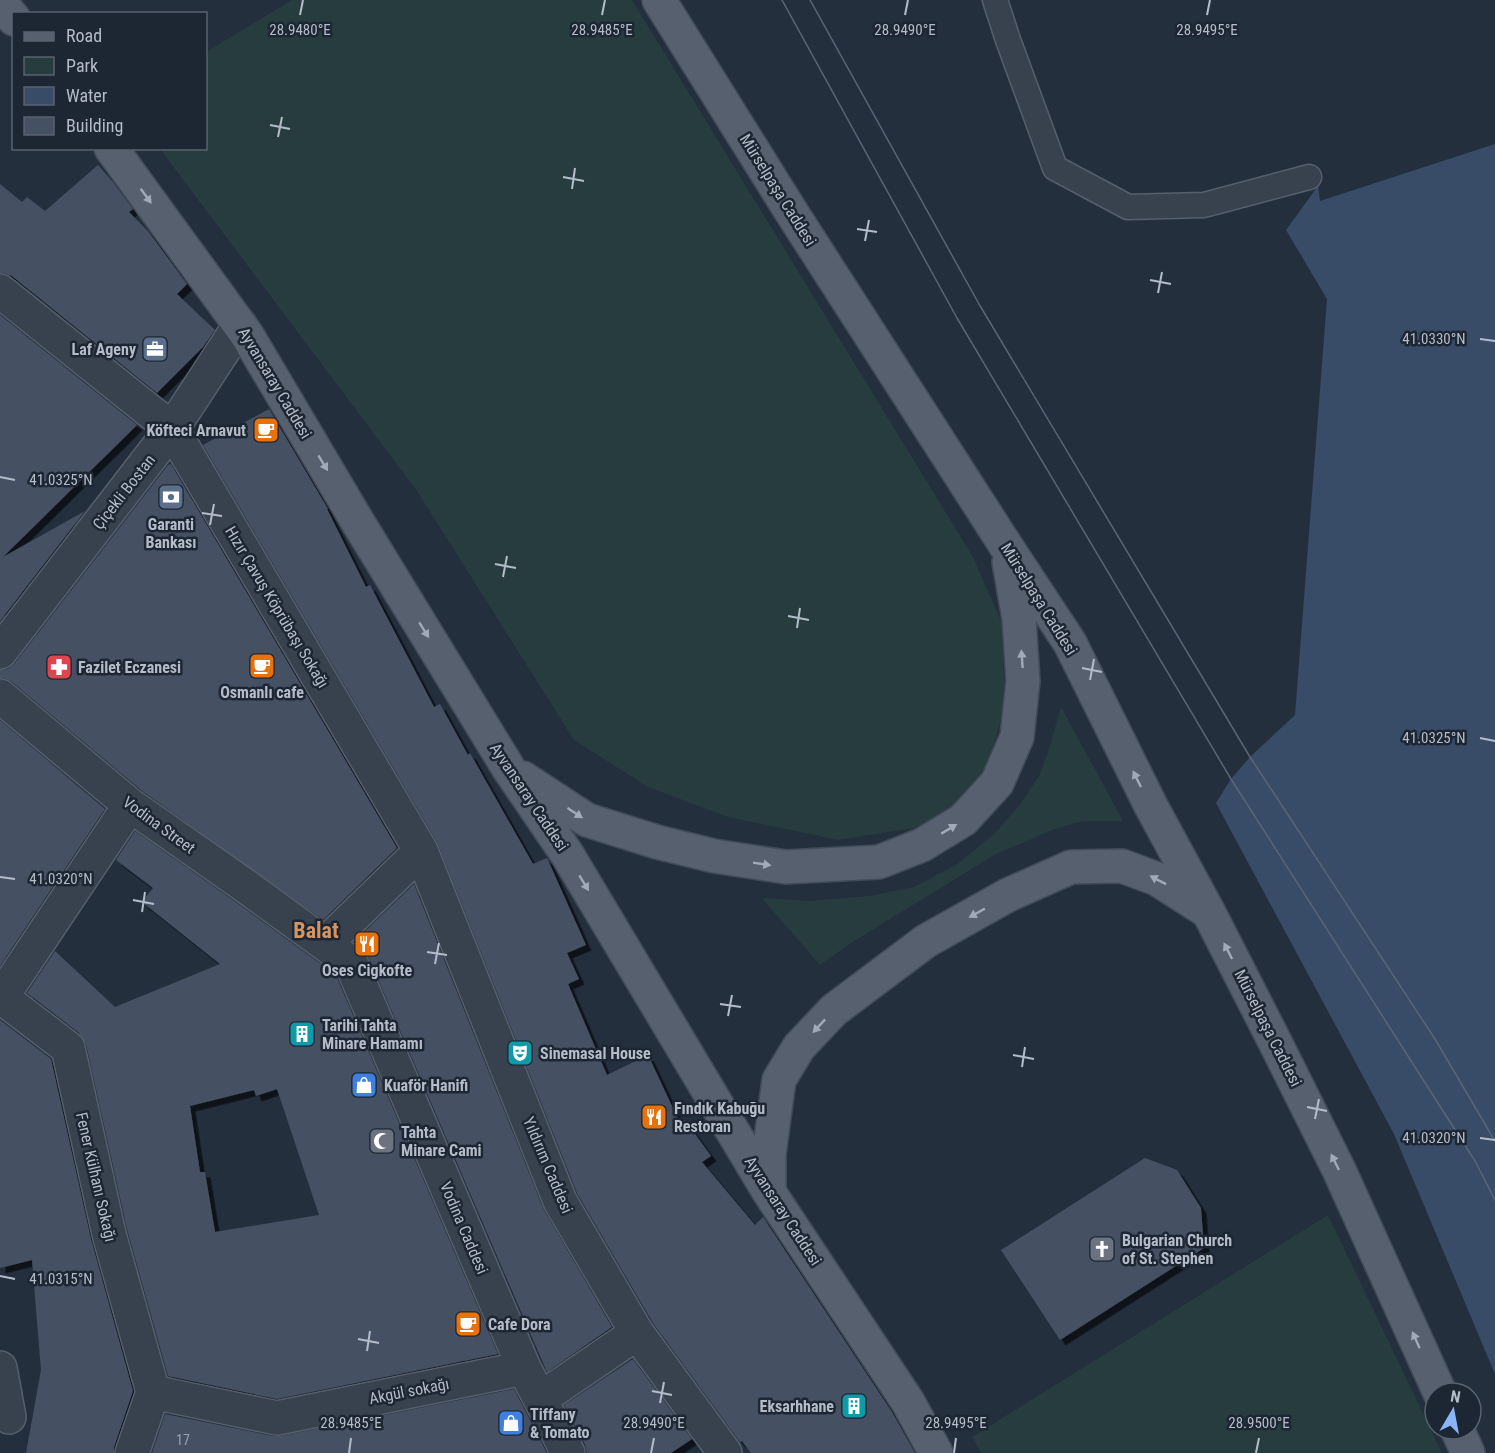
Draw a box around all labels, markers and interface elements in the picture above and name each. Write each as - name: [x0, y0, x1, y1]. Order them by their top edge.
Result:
- legend: [12, 12, 207, 150]
- text: 28.9480°E: [269, 21, 331, 39]
- text: 28.9485°E: [571, 21, 633, 39]
- text: 28.9490°E: [874, 21, 936, 39]
- text: 28.9495°E: [1176, 21, 1238, 39]
- text: Road: [66, 25, 102, 46]
- text: Park: [66, 55, 98, 76]
- text: Water: [66, 85, 108, 106]
- text: Building: [66, 115, 123, 136]
- street label: Mürselpaşa Caddesi: [736, 131, 820, 249]
- one-way arrow: [139, 188, 151, 203]
- street label: Ayvansaray Caddesi: [234, 324, 316, 442]
- text: 41.0330°N: [1402, 330, 1466, 348]
- office icon: Laf Ageny: [140, 334, 170, 364]
- place label: Laf Ageny: [72, 340, 136, 359]
- cafe icon: Köfteci Arnavut: [251, 415, 281, 445]
- place label: Köfteci Arnavut: [146, 421, 246, 440]
- street label: Çiçekli Bostan: [89, 451, 159, 533]
- one-way arrow: [317, 455, 328, 471]
- text: 41.0325°N: [29, 471, 93, 489]
- bank icon: Garanti Bankası: [156, 482, 186, 512]
- place label: Garanti Bankası: [145, 515, 197, 552]
- street label: Hızır Çavuş Köprübaşı Sokağı: [221, 523, 333, 691]
- street label: Mürselpaşa Caddesi: [997, 540, 1081, 658]
- one-way arrow: [418, 622, 429, 638]
- one-way arrow: [1017, 650, 1027, 669]
- cafe icon: Osmanlı cafe: [247, 651, 277, 681]
- pharmacy icon: Fazilet Eczanesi: [44, 652, 74, 682]
- place label: Fazilet Eczanesi: [78, 658, 181, 677]
- place label: Osmanlı cafe: [220, 683, 304, 702]
- text: 41.0325°N: [1402, 729, 1466, 747]
- street label: Ayvansaray Caddesi: [486, 739, 572, 855]
- one-way arrow: [1132, 770, 1142, 787]
- street label: Vodina Street: [119, 792, 199, 858]
- one-way arrow: [567, 807, 583, 818]
- one-way arrow: [941, 823, 957, 834]
- one-way arrow: [753, 859, 772, 868]
- text: 41.0320°N: [29, 870, 93, 888]
- one-way arrow: [579, 875, 590, 891]
- one-way arrow: [1150, 876, 1167, 885]
- one-way arrow: [968, 908, 985, 918]
- district label: Balat: [293, 918, 339, 943]
- restaurant icon: Oses Cigkofte: [352, 929, 382, 959]
- one-way arrow: [1223, 942, 1233, 959]
- place label: Oses Cigkofte: [322, 961, 412, 980]
- street label: Mürselpaşa Caddesi: [1230, 966, 1306, 1090]
- place label: Tarihi Tahta Minare Hamamı: [322, 1016, 423, 1053]
- one-way arrow: [812, 1018, 826, 1033]
- building icon: Tarihi Tahta Minare Hamamı: [287, 1019, 317, 1049]
- theatre icon: Sinemasal House: [505, 1038, 535, 1068]
- place label: Sinemasal House: [540, 1044, 651, 1063]
- shop icon: Kuaför Hanifi: [349, 1070, 379, 1100]
- place label: Kuaför Hanifi: [384, 1076, 468, 1095]
- place label: Fındık Kabuğu Restoran: [674, 1099, 765, 1136]
- restaurant icon: Fındık Kabuğu Restoran: [639, 1102, 669, 1132]
- street label: Fener Külhanı Sokağı: [72, 1110, 120, 1244]
- street label: Yıldırım Caddesi: [519, 1114, 577, 1216]
- place label: Tahta Minare Cami: [401, 1123, 482, 1160]
- mosque icon: Tahta Minare Cami: [367, 1126, 397, 1156]
- text: 41.0320°N: [1402, 1129, 1466, 1147]
- street label: Ayvansaray Caddesi: [741, 1153, 825, 1269]
- one-way arrow: [1330, 1154, 1340, 1171]
- street label: Vodina Caddesi: [436, 1179, 492, 1277]
- place label: Bulgarian Church of St. Stephen: [1122, 1231, 1232, 1268]
- church icon: Bulgarian Church of St. Stephen: [1087, 1234, 1117, 1264]
- text: 41.0315°N: [29, 1270, 93, 1288]
- cafe icon: Cafe Dora: [453, 1309, 483, 1339]
- place label: Cafe Dora: [488, 1315, 551, 1334]
- one-way arrow: [1411, 1330, 1421, 1348]
- street label: Akgül sokağı: [367, 1374, 451, 1408]
- north arrow: [1423, 1381, 1483, 1441]
- text: N: [1449, 1387, 1462, 1407]
- building icon: Eksarhhane: [839, 1391, 869, 1421]
- place label: Eksarhhane: [760, 1397, 834, 1416]
- place label: Tiffany & Tomato: [530, 1405, 590, 1442]
- shop icon: Tiffany & Tomato: [496, 1408, 526, 1438]
- text: 28.9485°E: [320, 1414, 382, 1432]
- text: 28.9490°E: [623, 1414, 685, 1432]
- text: 28.9495°E: [925, 1414, 987, 1432]
- text: 28.9500°E: [1228, 1414, 1290, 1432]
- house number: 17: [176, 1432, 190, 1448]

